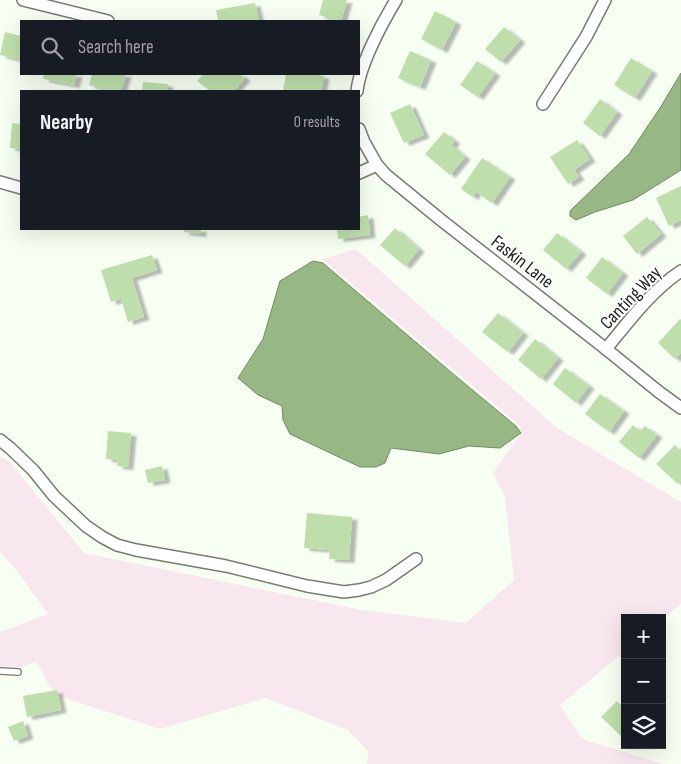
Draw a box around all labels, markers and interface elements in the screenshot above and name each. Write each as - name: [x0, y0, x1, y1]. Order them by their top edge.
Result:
- search box: [20, 20, 360, 75]
- icon: search: [38, 34, 66, 62]
- text: Search here: [78, 36, 154, 59]
- text: Nearby: [40, 110, 93, 135]
- text: 0 results: [294, 113, 340, 132]
- street label: Faskin Lane: [486, 231, 558, 294]
- street label: Canting Way: [595, 261, 667, 334]
- map controls: [621, 614, 666, 749]
- button: +: [621, 614, 666, 659]
- button: −: [621, 659, 666, 704]
- button: layers: [621, 704, 666, 749]

